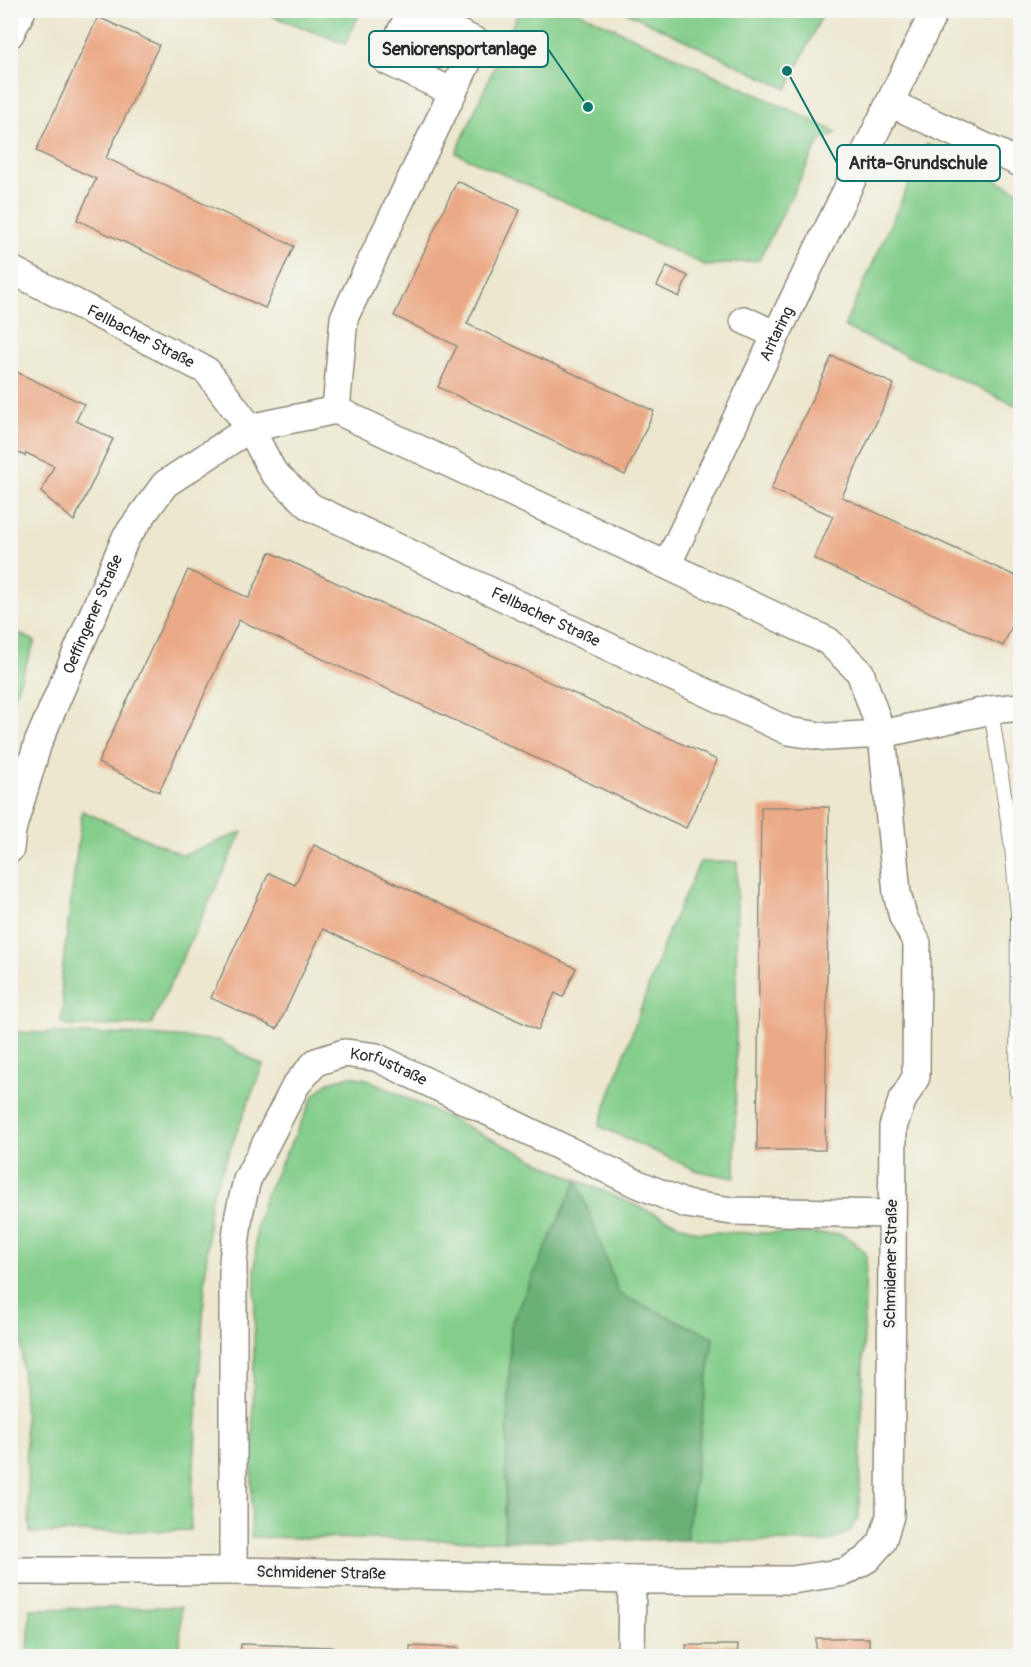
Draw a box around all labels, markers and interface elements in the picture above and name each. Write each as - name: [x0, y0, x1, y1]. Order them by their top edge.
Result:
- callout: Seniorensportanlage: [369, 31, 548, 67]
- text: Seniorensportanlage: [382, 38, 538, 61]
- callout: Arita-Grundschule: [837, 145, 1000, 181]
- text: Arita-Grundschule: [849, 152, 989, 175]
- street label: Fellbacher Straße: [83, 301, 198, 373]
- street label: Aritaring: [755, 303, 798, 364]
- street label: Oeffingener Straße: [59, 551, 127, 677]
- street label: Fellbacher Straße: [488, 583, 603, 651]
- street label: Korfustraße: [349, 1044, 430, 1090]
- street label: Schmidener Straße: [880, 1199, 902, 1329]
- street label: Schmidener Straße: [256, 1562, 386, 1584]

